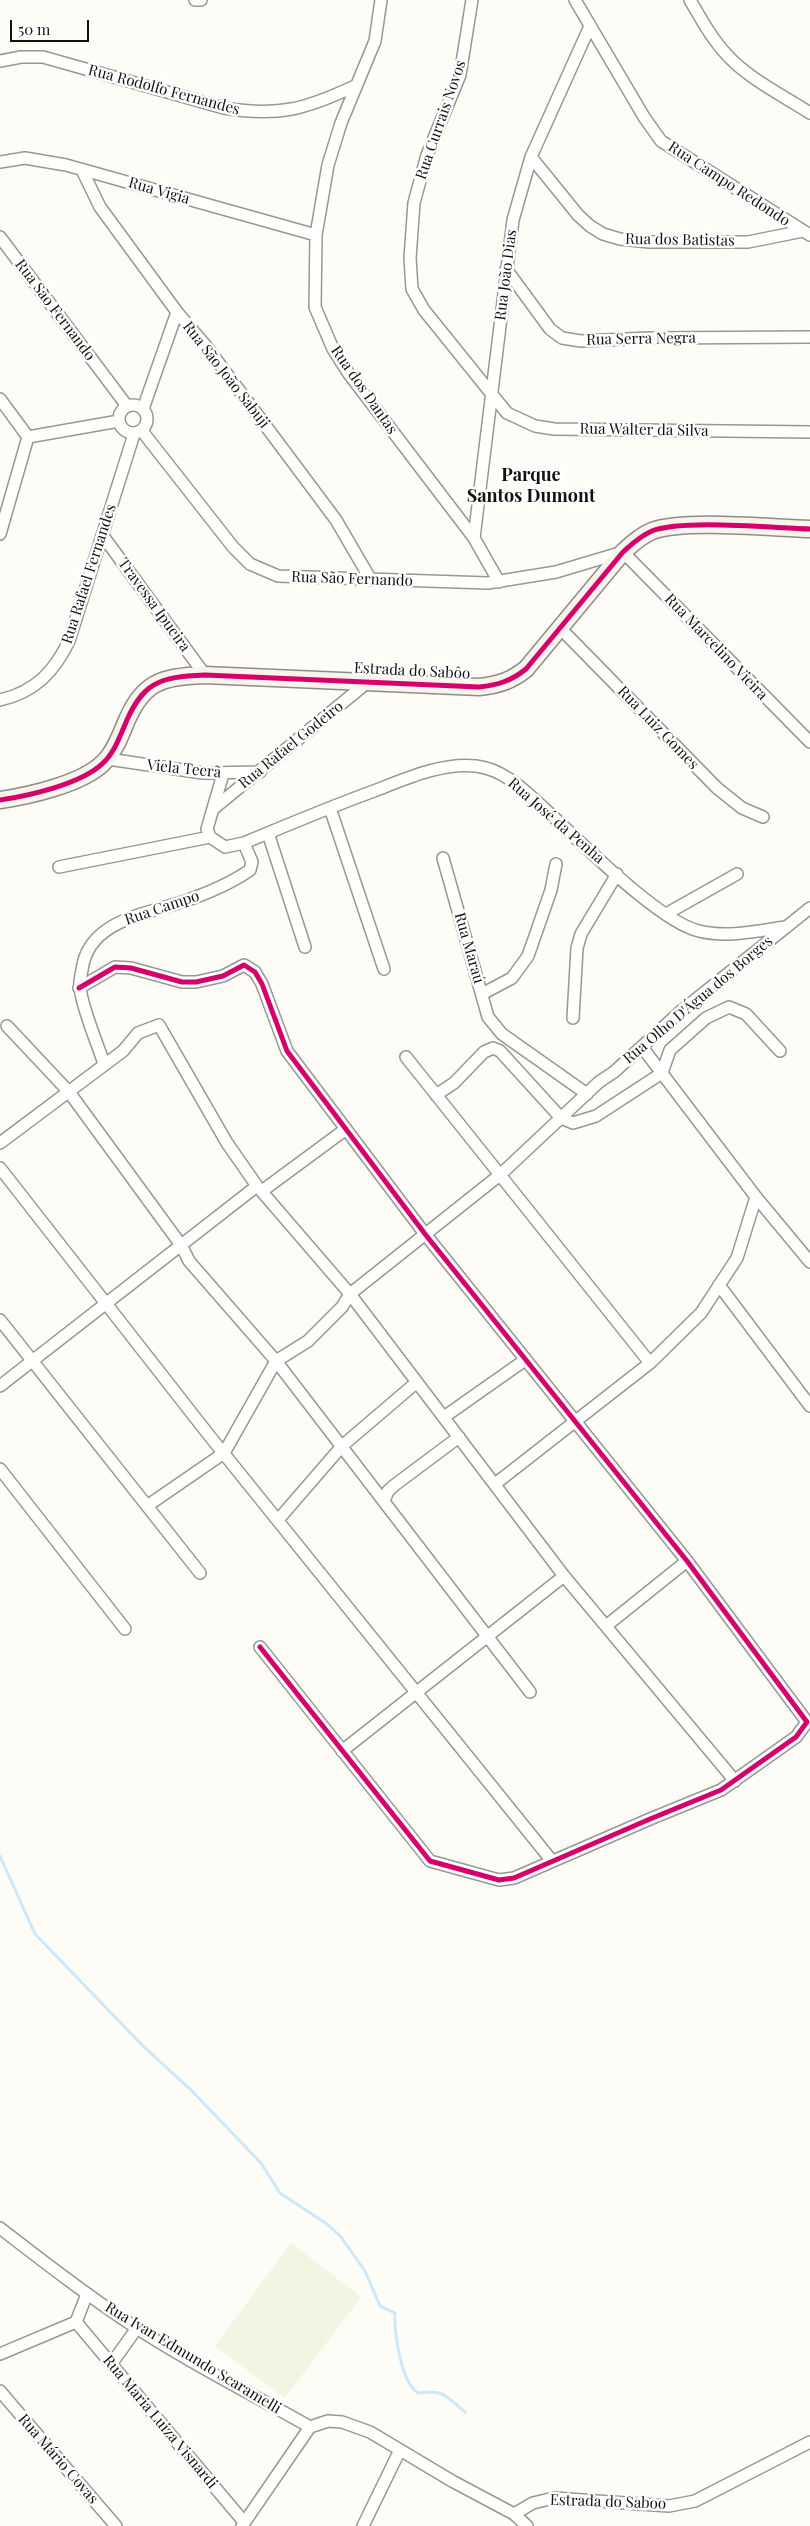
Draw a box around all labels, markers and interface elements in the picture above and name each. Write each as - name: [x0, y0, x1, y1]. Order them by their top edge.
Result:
- scale bar: [12, 10, 91, 42]
- text: 50 m: [18, 19, 50, 39]
- street label: Rua Currais Novos: [412, 58, 470, 182]
- street label: Rua Rodolfo Fernandes: [86, 61, 242, 119]
- street label: Rua Campo Redondo: [665, 138, 793, 230]
- street label: Rua Vigia: [126, 174, 192, 208]
- street label: Rua João Dias: [492, 229, 520, 321]
- street label: Rua dos Batistas: [625, 230, 735, 250]
- street label: Rua São Fernando: [11, 256, 99, 364]
- street label: Rua São João Sabuji: [179, 318, 273, 432]
- street label: Rua Serra Negra: [586, 329, 696, 349]
- street label: Rua dos Dantas: [327, 342, 401, 438]
- street label: Rua Walter da Silva: [579, 420, 709, 440]
- district label: Parque Santos Dumont: [467, 464, 595, 506]
- street label: Rua Rafael Fernandes: [58, 502, 120, 646]
- street label: Travessa Ipueira: [114, 555, 194, 655]
- street label: Rua São Fernando: [291, 568, 413, 590]
- street label: Rua Marcelino Vieira: [661, 590, 771, 704]
- street label: Estrada do Sabôo: [353, 659, 471, 683]
- street label: Rua Luiz Gomes: [614, 683, 702, 773]
- street label: Rua Rafael Godeiro: [235, 697, 347, 793]
- street label: Viela Teerã: [146, 756, 222, 782]
- street label: Rua José da Penha: [504, 774, 608, 868]
- street label: Rua Campo: [122, 887, 202, 929]
- street label: Rua Maraú: [450, 910, 488, 986]
- street label: Rua Olho D'Água dos Borges: [620, 932, 776, 1068]
- street label: Rua Ivan Edmundo Scaramelli: [102, 2298, 284, 2418]
- street label: Rua Maria Luiza Visnardi: [99, 2352, 221, 2492]
- street label: Rua Mário Covas: [14, 2410, 102, 2508]
- street label: Estrada do Saboo: [550, 2491, 666, 2513]

